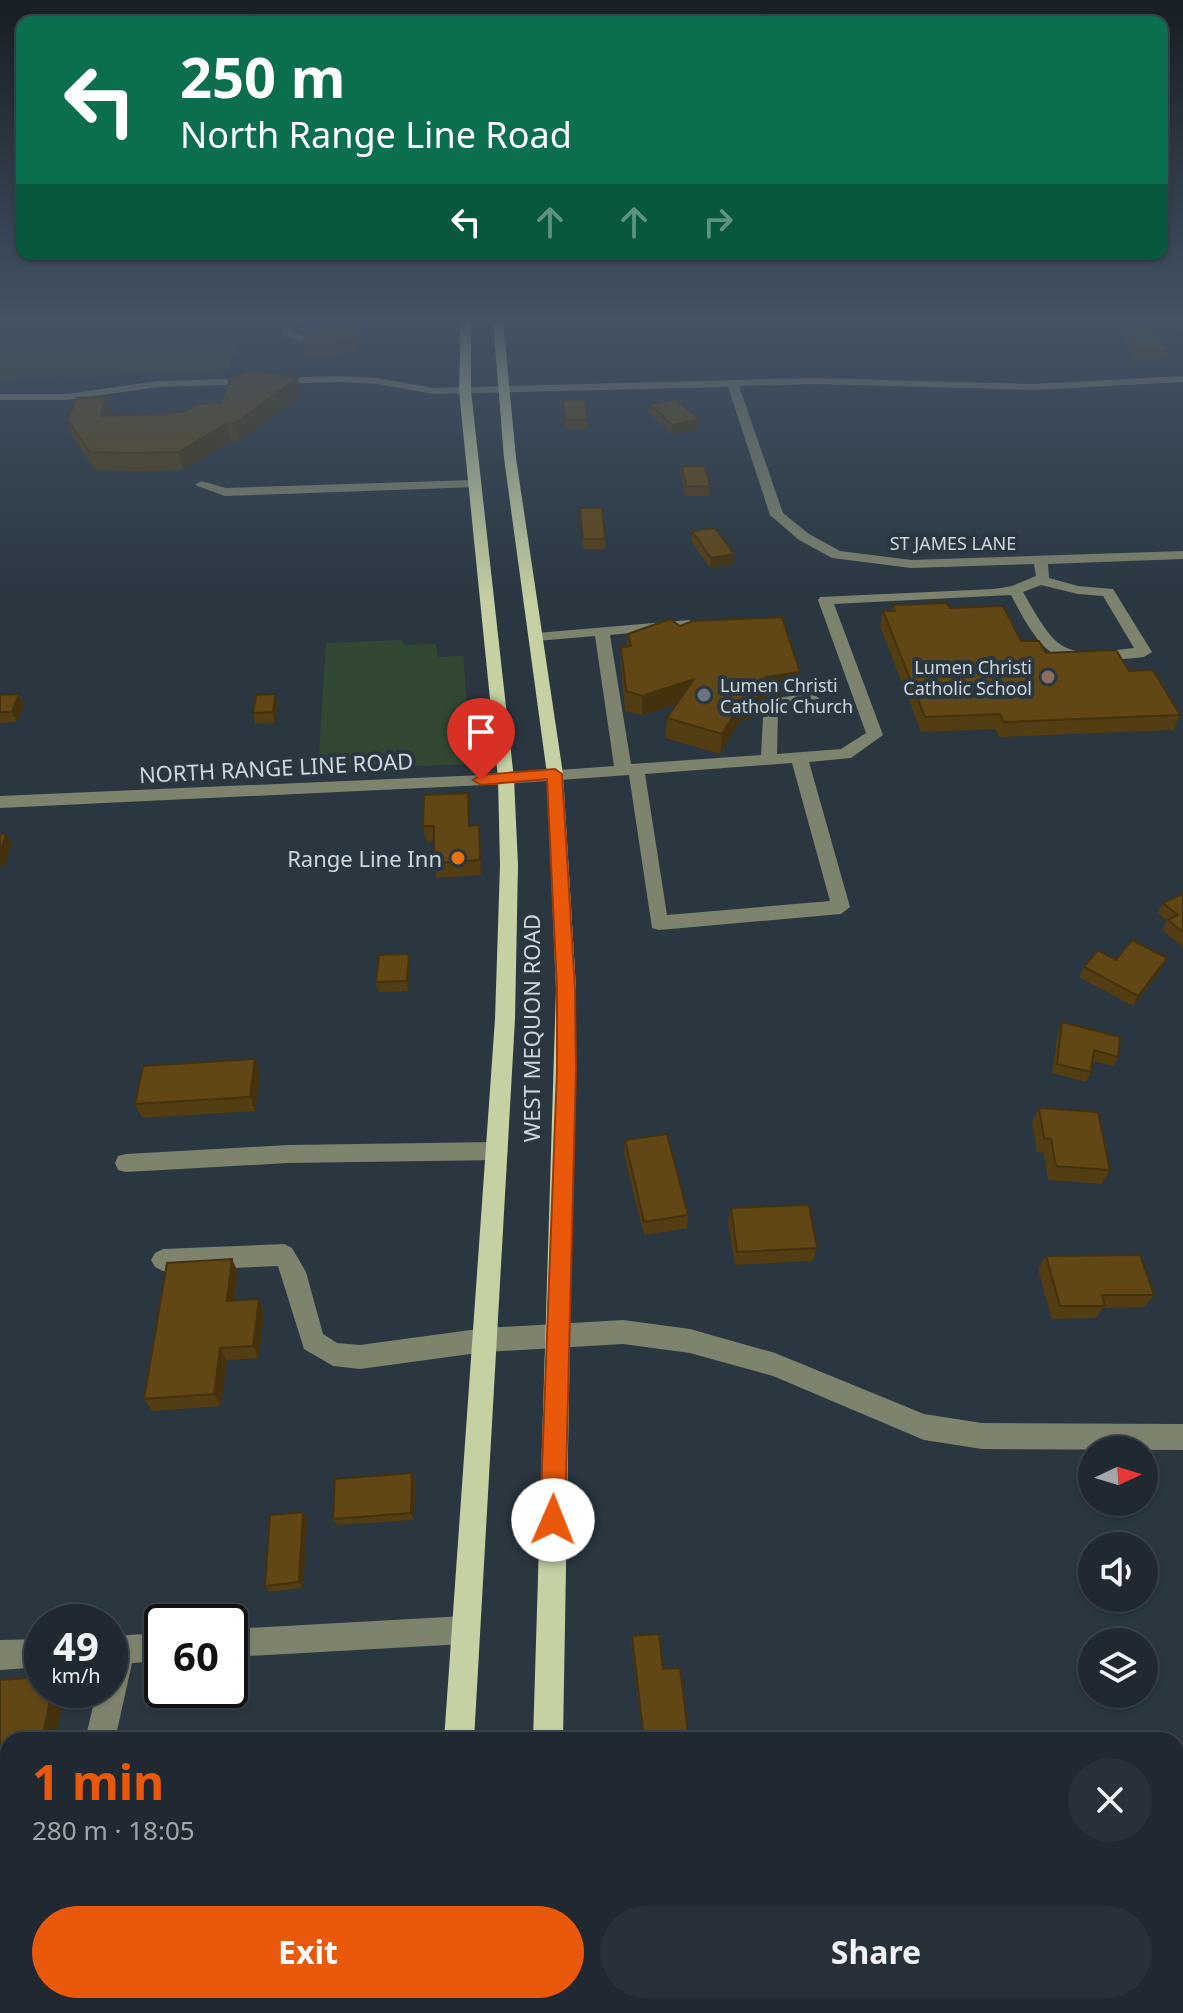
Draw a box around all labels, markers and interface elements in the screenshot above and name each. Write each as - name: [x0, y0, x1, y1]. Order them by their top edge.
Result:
- text: 250 m: [180, 38, 345, 114]
- icon: left: [48, 48, 152, 152]
- text: North Range Line Road: [180, 110, 572, 159]
- icon: left: [444, 200, 488, 244]
- icon: ahead: [528, 200, 572, 244]
- icon: ahead: [612, 200, 656, 244]
- icon: right: [696, 200, 740, 244]
- street label: ST JAMES LANE: [890, 531, 1016, 555]
- place label: Lumen Christi Catholic School: [903, 655, 1032, 700]
- marker: Lumen Christi Catholic School: [1039, 668, 1057, 686]
- place label: Lumen Christi Catholic Church: [720, 673, 853, 718]
- marker: Lumen Christi Catholic Church: [695, 686, 713, 704]
- pin: [447, 698, 515, 780]
- icon: arrive: [459, 710, 503, 754]
- street label: NORTH RANGE LINE ROAD: [138, 745, 414, 789]
- place label: Range Line Inn: [287, 843, 442, 873]
- marker: Range Line Inn: [449, 849, 467, 867]
- street label: WEST MEQUON ROAD: [516, 914, 546, 1142]
- north arrow: [1078, 1436, 1158, 1516]
- map controls: [1078, 1436, 1158, 1708]
- position arrow: [511, 1478, 595, 1562]
- button: sound: [1078, 1532, 1158, 1612]
- speed limit sign: 60: [144, 1604, 248, 1708]
- text: 49: [53, 1618, 99, 1673]
- button: layers: [1078, 1628, 1158, 1708]
- text: km/h: [51, 1662, 101, 1689]
- text: 1 min: [32, 1749, 164, 1814]
- button: close: [1068, 1758, 1152, 1842]
- text: 280 m · 18:05: [32, 1812, 195, 1848]
- button: Exit: [32, 1906, 584, 1998]
- button: Share: [600, 1906, 1152, 1998]

